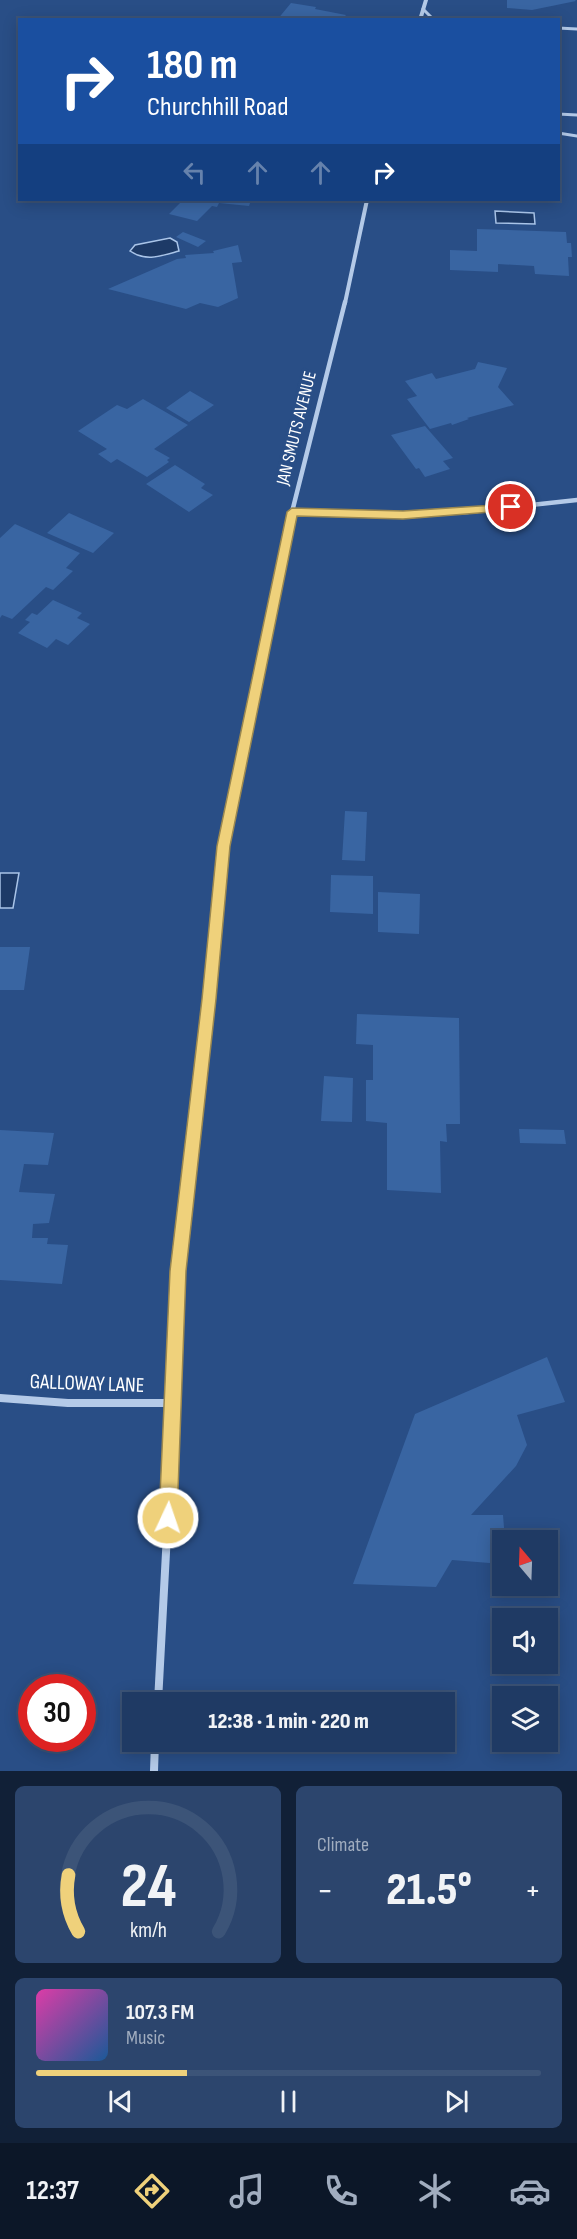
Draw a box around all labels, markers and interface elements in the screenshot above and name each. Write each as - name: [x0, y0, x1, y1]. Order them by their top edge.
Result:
- text: 180 m: [147, 40, 238, 91]
- icon: right: [48, 42, 126, 120]
- text: Churchhill Road: [147, 91, 289, 123]
- icon: left: [178, 156, 211, 189]
- icon: ahead: [241, 156, 274, 189]
- icon: ahead: [304, 156, 337, 189]
- icon: right: [367, 156, 400, 189]
- street label: JAN SMUTS AVENUE: [272, 369, 321, 488]
- pin: [485, 481, 536, 532]
- icon: arrive: [494, 490, 527, 523]
- street label: GALLOWAY LANE: [29, 1369, 145, 1398]
- position arrow: [136, 1486, 200, 1550]
- north arrow: [492, 1530, 558, 1596]
- map controls: [492, 1530, 558, 1752]
- button: sound: [492, 1608, 558, 1674]
- speed limit sign: 30: [18, 1674, 96, 1752]
- button: layers: [492, 1686, 558, 1752]
- text: 12:38 · 1 min · 220 m: [208, 1708, 369, 1735]
- text: Climate: [317, 1833, 369, 1857]
- text: 24: [120, 1850, 176, 1925]
- text: 21.5°: [386, 1863, 472, 1918]
- text: −: [317, 1871, 333, 1911]
- text: +: [525, 1871, 541, 1911]
- text: km/h: [129, 1918, 167, 1943]
- text: 107.3 FM: [126, 1999, 194, 2026]
- text: Music: [126, 2026, 165, 2050]
- icon: previous: [104, 2085, 137, 2118]
- icon: pause: [272, 2085, 305, 2118]
- icon: next: [440, 2085, 473, 2118]
- icon: directions: [131, 2170, 173, 2212]
- icon: music: [226, 2170, 268, 2212]
- icon: phone: [320, 2170, 362, 2212]
- icon: climate: [414, 2170, 456, 2212]
- icon: car: [509, 2170, 551, 2212]
- text: 12:37: [26, 2175, 79, 2207]

